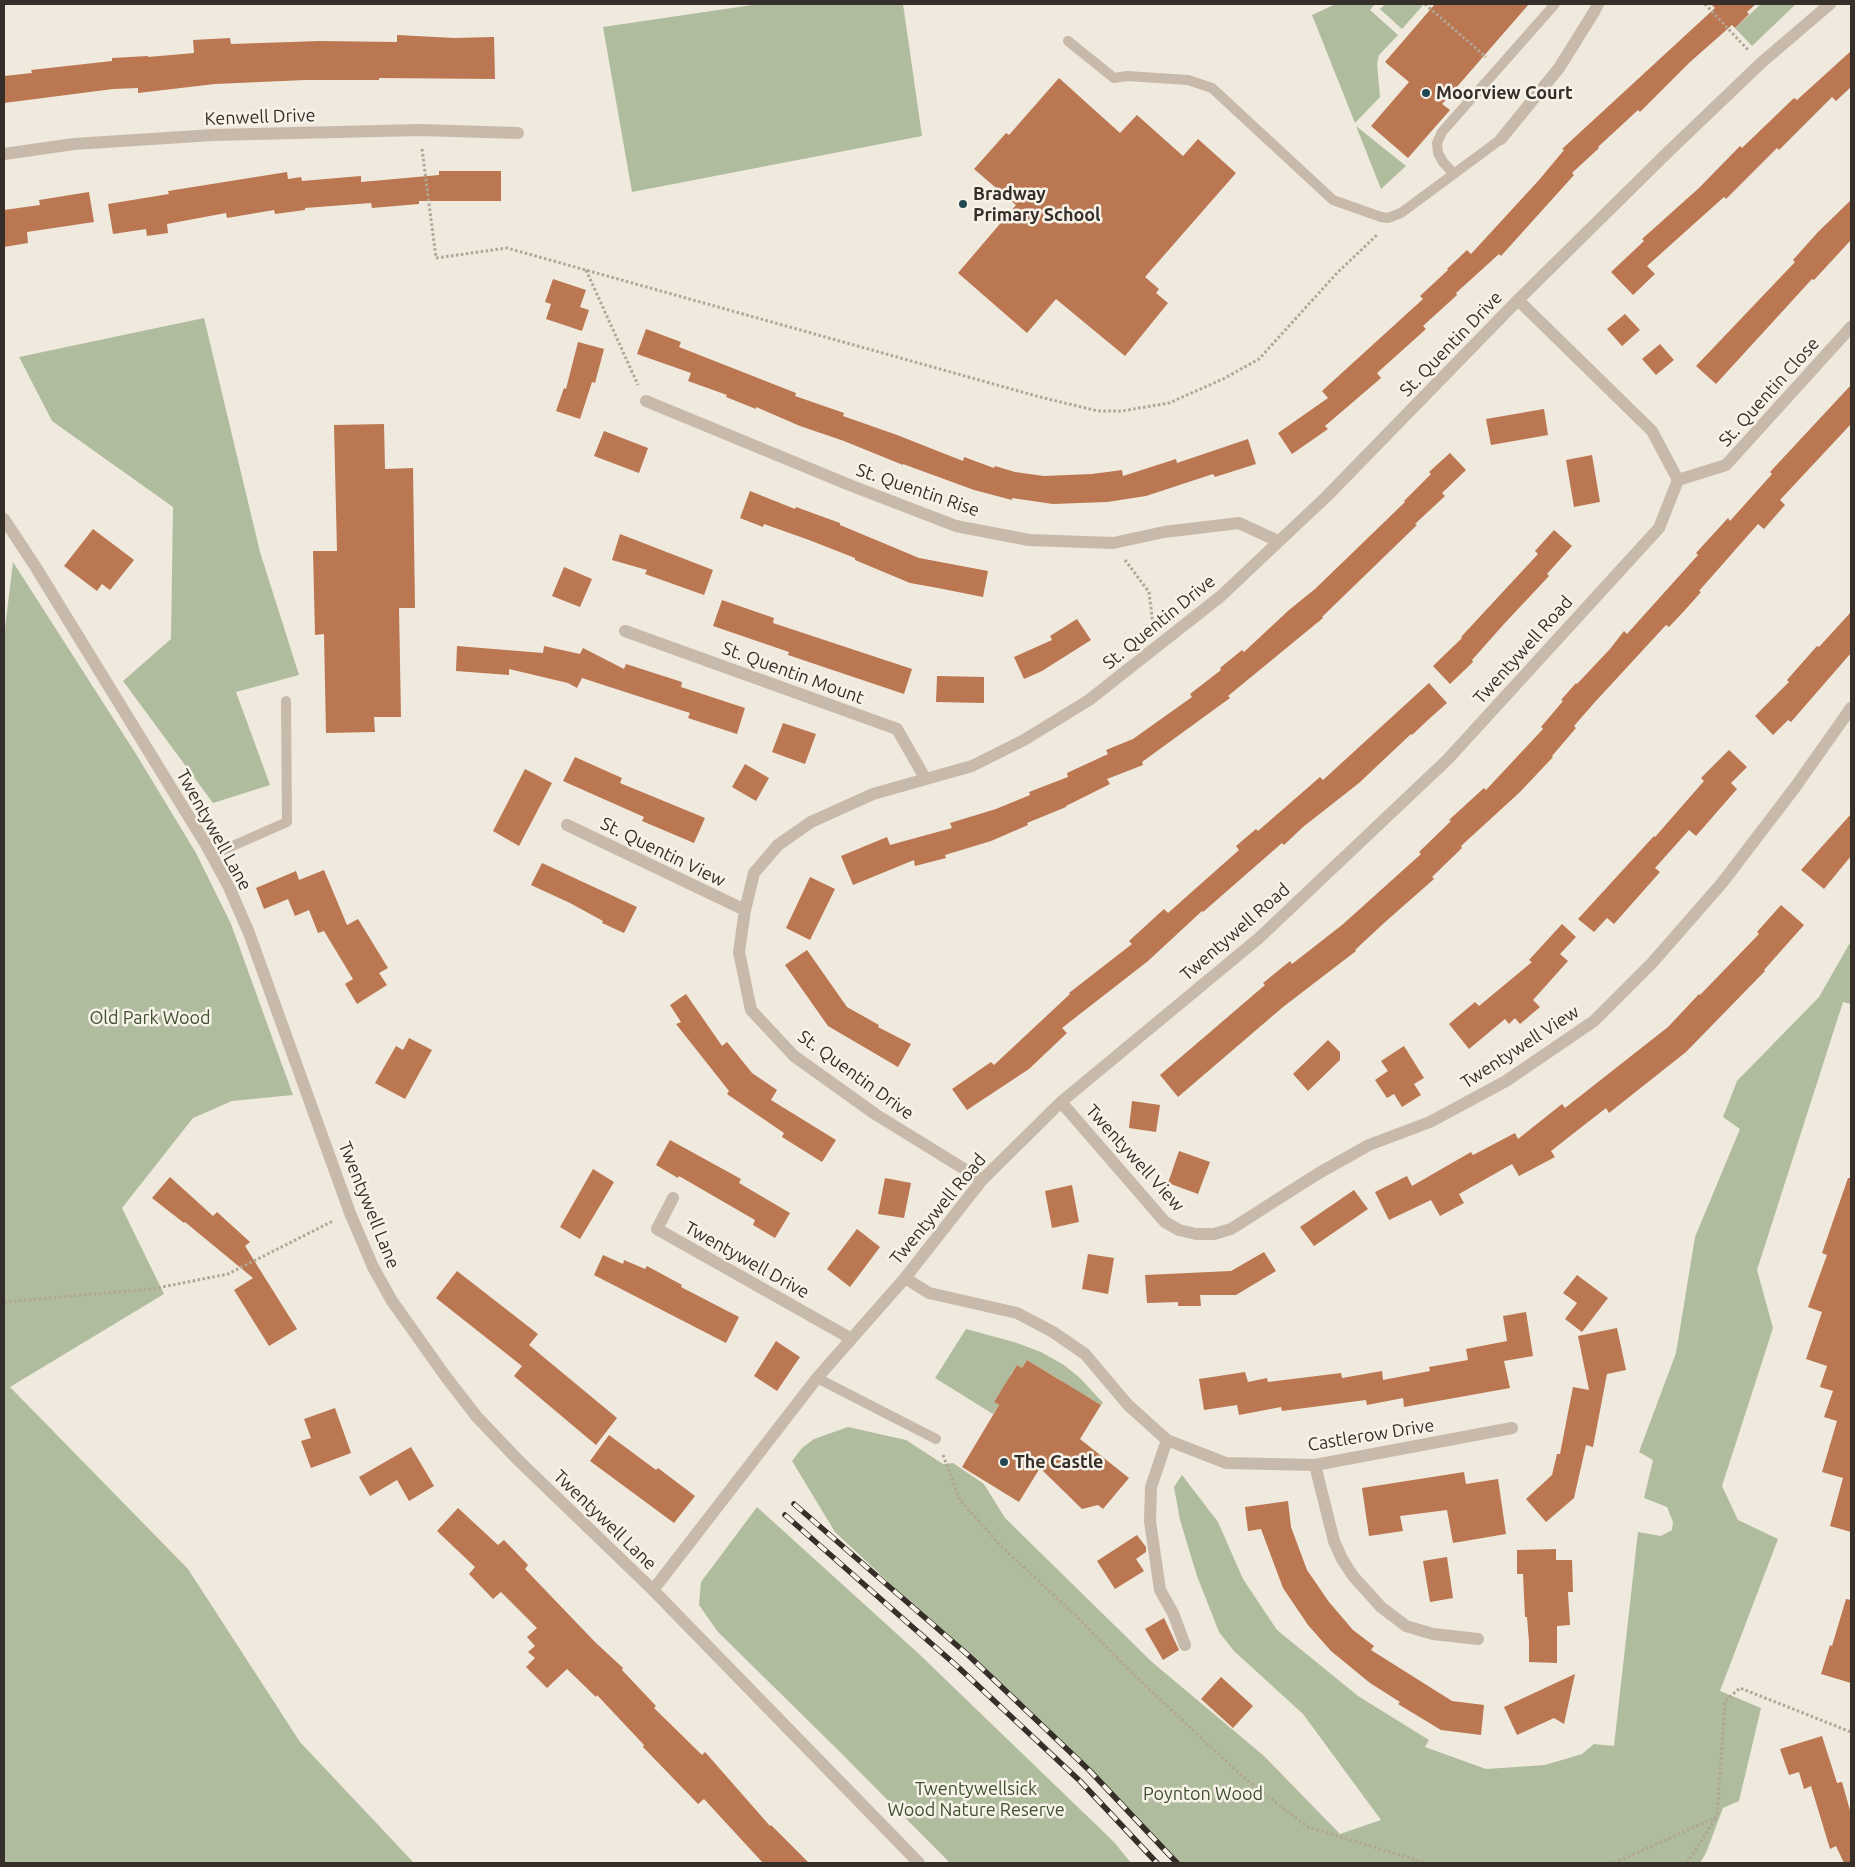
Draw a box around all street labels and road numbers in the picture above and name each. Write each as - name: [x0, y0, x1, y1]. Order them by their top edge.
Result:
- street label: Kenwell Drive: [204, 104, 316, 130]
- street label: St. Quentin Drive: [1395, 287, 1507, 401]
- street label: St. Quentin Close: [1714, 333, 1824, 451]
- street label: St. Quentin Rise: [854, 459, 982, 521]
- street label: St. Quentin Drive: [1099, 570, 1219, 674]
- street label: Twentywell Road: [1469, 592, 1577, 708]
- street label: St. Quentin Mount: [719, 637, 867, 709]
- street label: Twentywell Lane: [172, 766, 256, 894]
- street label: St. Quentin View: [597, 813, 729, 891]
- street label: Twentywell Road: [1176, 879, 1294, 985]
- street label: Twentywell View: [1457, 1001, 1583, 1093]
- street label: St. Quentin Drive: [794, 1026, 918, 1124]
- street label: Twentywell View: [1081, 1100, 1189, 1216]
- street label: Twentywell Lane: [334, 1138, 404, 1272]
- street label: Twentywell Road: [885, 1149, 991, 1269]
- street label: Twentywell Drive: [681, 1217, 813, 1303]
- street label: Castlerow Drive: [1306, 1414, 1436, 1456]
- street label: Twentywell Lane: [549, 1465, 661, 1575]

